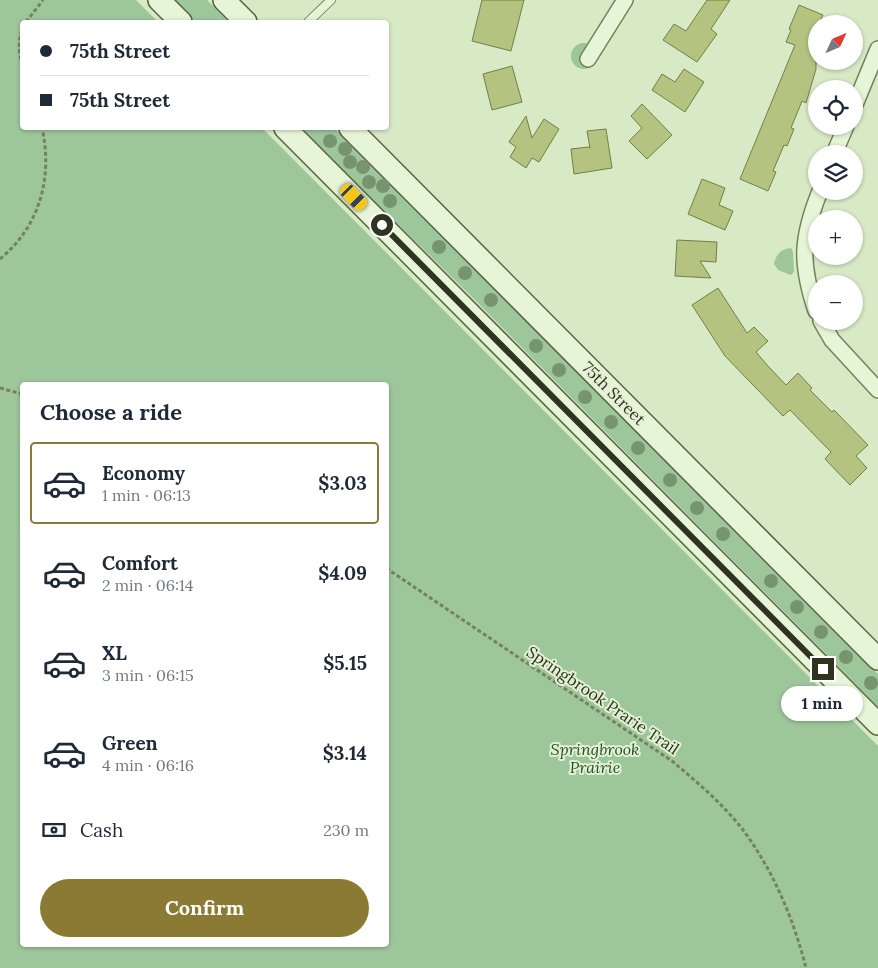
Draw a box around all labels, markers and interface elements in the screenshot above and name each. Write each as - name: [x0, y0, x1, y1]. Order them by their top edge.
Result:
- north arrow: [808, 15, 862, 70]
- map controls: [808, 15, 863, 330]
- text: 75th Street: [70, 39, 170, 63]
- button: locate: [808, 80, 863, 135]
- text: 75th Street: [70, 88, 170, 112]
- button: layers: [808, 145, 863, 200]
- car: [338, 181, 369, 213]
- button: +: [808, 210, 863, 265]
- route start: [371, 214, 393, 236]
- button: −: [808, 275, 863, 330]
- street label: 75th Street: [578, 357, 650, 429]
- text: Choose a ride: [40, 398, 182, 426]
- icon: car: [42, 461, 87, 506]
- text: Economy: [102, 461, 185, 485]
- text: $3.03: [318, 471, 367, 495]
- text: 1 min · 06:13: [102, 485, 191, 505]
- icon: car: [42, 551, 87, 596]
- text: Comfort: [102, 551, 178, 575]
- text: $4.09: [318, 561, 367, 585]
- text: 2 min · 06:14: [102, 575, 193, 595]
- icon: car: [42, 641, 87, 686]
- text: XL: [102, 641, 127, 665]
- street label: Springbrook Prarie Trail: [523, 642, 683, 758]
- text: $5.15: [323, 651, 367, 675]
- route end: [812, 658, 834, 680]
- text: 3 min · 06:15: [102, 665, 194, 685]
- callout: 1 min: [782, 686, 864, 722]
- text: 1 min: [802, 693, 842, 713]
- icon: car: [42, 731, 87, 776]
- text: Green: [102, 731, 158, 755]
- park label: Springbrook Prairie: [551, 739, 639, 777]
- text: $3.14: [323, 741, 367, 765]
- text: 4 min · 06:16: [102, 755, 194, 775]
- icon: cash: [40, 816, 68, 844]
- text: Cash: [80, 818, 123, 842]
- text: 230 m: [323, 820, 369, 840]
- button: Confirm: [40, 879, 369, 937]

